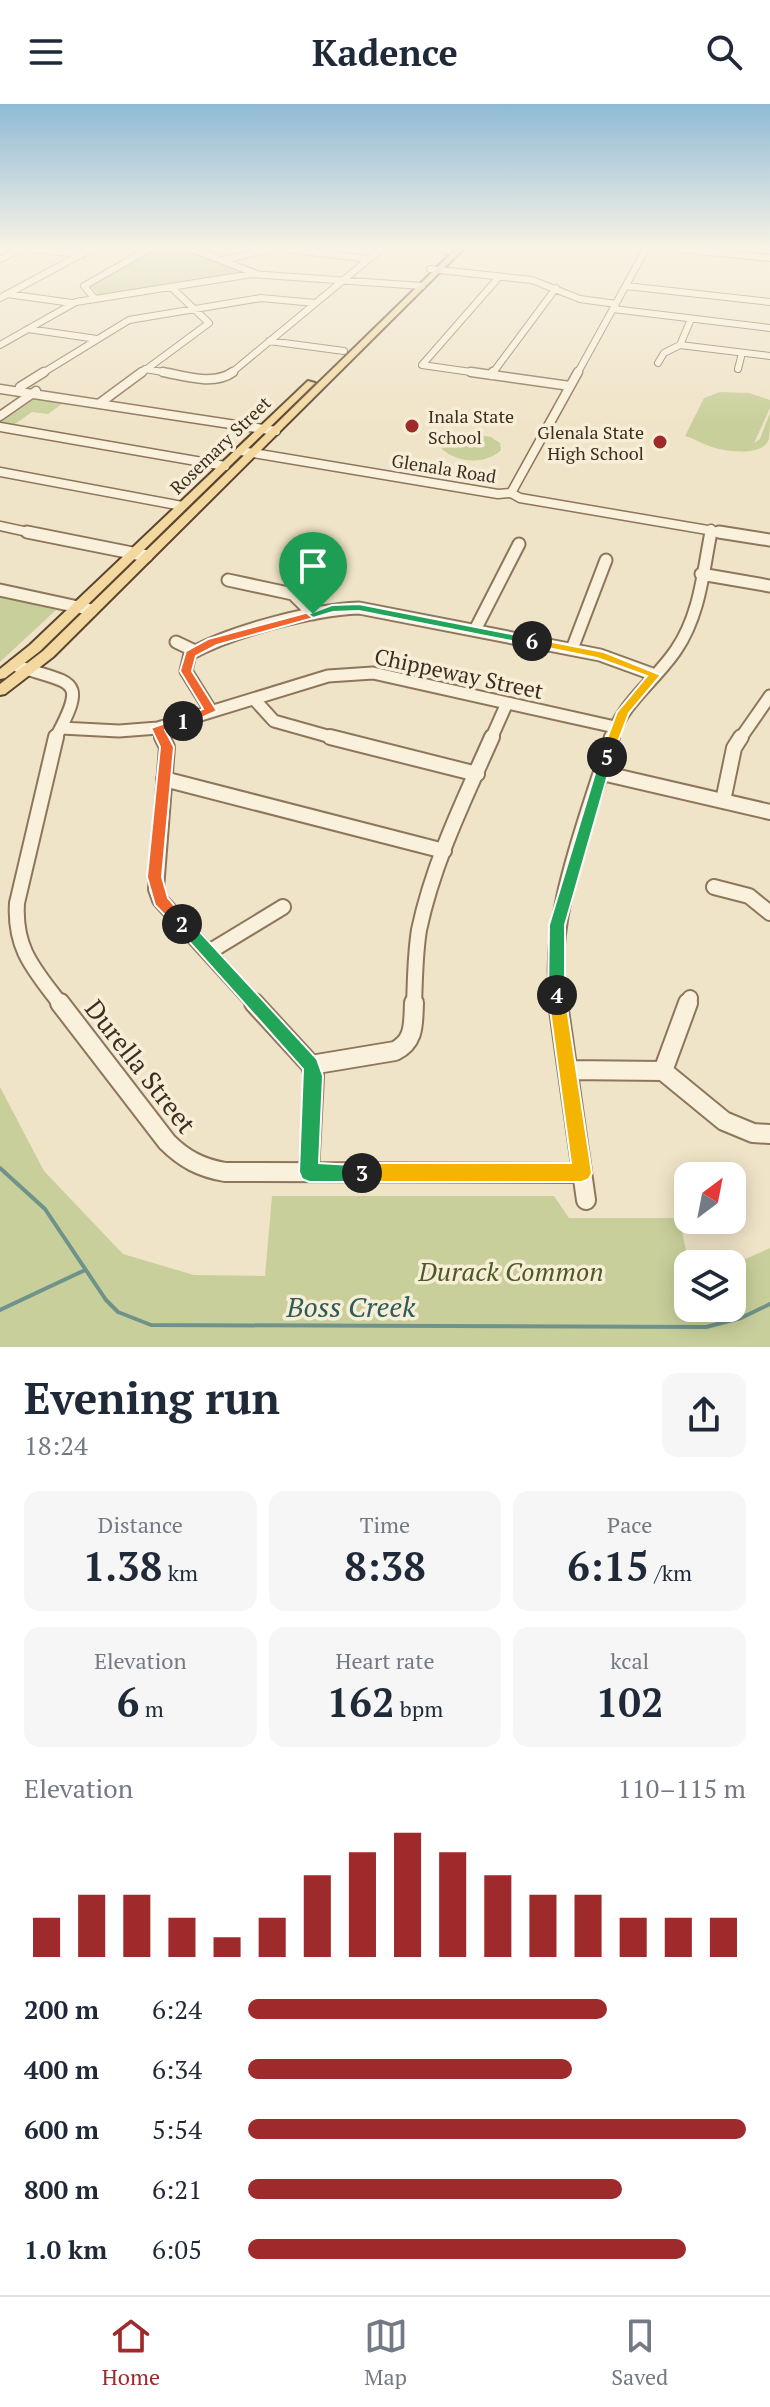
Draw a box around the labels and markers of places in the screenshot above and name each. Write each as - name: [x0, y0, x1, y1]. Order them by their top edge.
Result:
- place label: Inala State School: [428, 404, 514, 449]
- marker: Inala State School: [403, 417, 421, 435]
- place label: Glenala State High School: [537, 420, 644, 465]
- marker: Glenala State High School: [651, 433, 669, 451]
- pin: [279, 532, 347, 614]
- pin: 6: [512, 621, 552, 661]
- pin: 1: [163, 701, 203, 741]
- pin: 5: [587, 737, 627, 777]
- pin: 2: [162, 904, 202, 944]
- pin: 4: [537, 975, 577, 1015]
- pin: 3: [342, 1153, 382, 1193]

